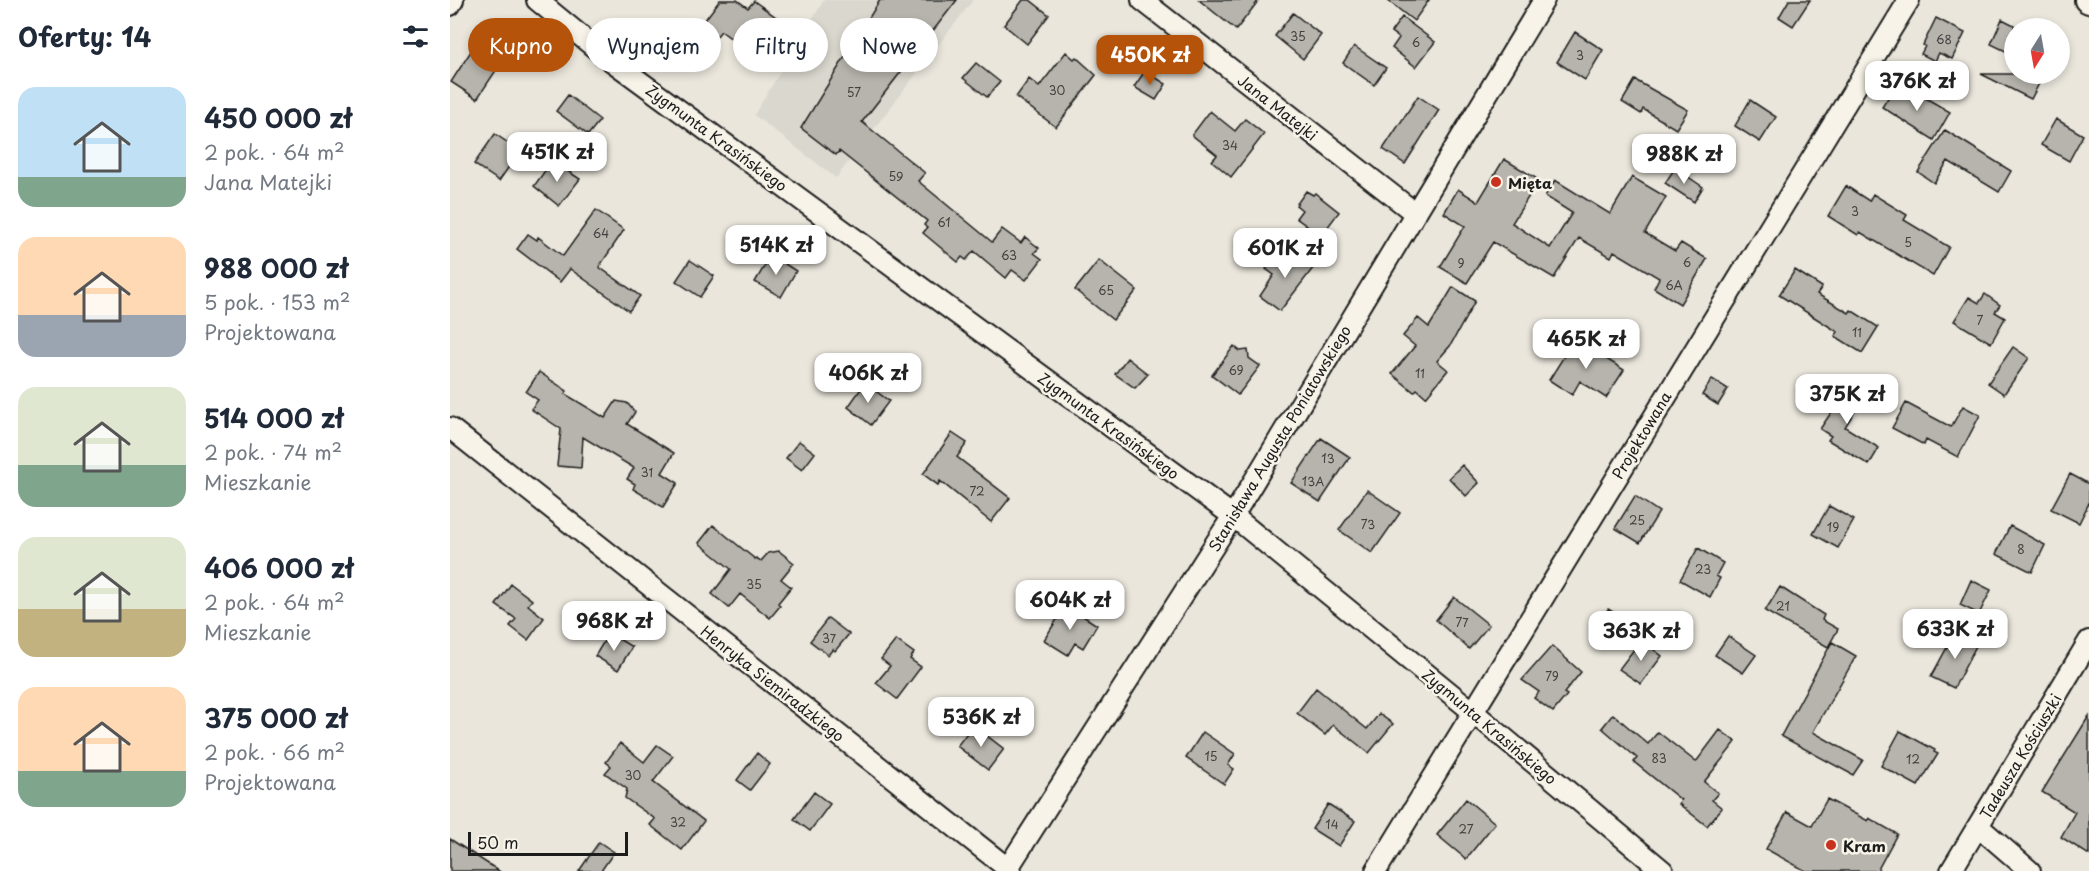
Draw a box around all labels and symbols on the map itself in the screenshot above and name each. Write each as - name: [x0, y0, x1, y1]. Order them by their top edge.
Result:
- north arrow: [2004, 18, 2070, 84]
- house number: 35: [1290, 27, 1306, 45]
- house number: 68: [1936, 30, 1952, 48]
- house number: 6: [1412, 33, 1420, 51]
- pin: 450K zł: [1095, 35, 1205, 86]
- house number: 3: [1576, 46, 1584, 64]
- pin: 376K zł: [1862, 61, 1972, 112]
- street label: Jana Matejki: [1233, 68, 1323, 146]
- street label: Zygmunta Krasińskiego: [642, 78, 792, 196]
- house number: 30: [1049, 81, 1066, 99]
- house number: 57: [847, 83, 861, 101]
- pin: 451K zł: [502, 132, 612, 183]
- pin: 988K zł: [1629, 134, 1739, 185]
- house number: 34: [1222, 136, 1238, 154]
- house number: 59: [889, 167, 903, 185]
- place label: Mięta: [1508, 171, 1552, 194]
- marker: Mięta: [1489, 175, 1503, 189]
- house number: 3: [1851, 202, 1859, 220]
- house number: 61: [937, 213, 951, 231]
- house number: 64: [593, 224, 609, 242]
- pin: 514K zł: [721, 225, 831, 276]
- pin: 601K zł: [1230, 228, 1340, 279]
- house number: 5: [1904, 233, 1912, 251]
- house number: 63: [1001, 246, 1017, 264]
- house number: 6: [1683, 253, 1691, 271]
- house number: 9: [1457, 254, 1465, 272]
- house number: 6A: [1665, 276, 1683, 294]
- house number: 65: [1098, 281, 1114, 299]
- house number: 7: [1977, 311, 1984, 329]
- pin: 465K zł: [1531, 319, 1641, 370]
- street label: Stanisława Augusta Poniatowskiego: [1202, 320, 1356, 556]
- house number: 11: [1852, 323, 1862, 341]
- pin: 406K zł: [813, 353, 923, 404]
- house number: 69: [1228, 361, 1244, 379]
- house number: 11: [1415, 364, 1425, 382]
- street label: Zygmunta Krasińskiego: [1034, 366, 1184, 484]
- pin: 375K zł: [1792, 374, 1902, 425]
- street label: Projektowana: [1606, 386, 1677, 483]
- house number: 13: [1321, 449, 1335, 467]
- house number: 31: [641, 463, 653, 481]
- house number: 13A: [1302, 472, 1324, 490]
- house number: 72: [969, 482, 985, 500]
- house number: 25: [1629, 511, 1645, 529]
- house number: 73: [1361, 515, 1375, 533]
- house number: 19: [1827, 518, 1839, 536]
- house number: 8: [2017, 540, 2025, 558]
- house number: 23: [1695, 560, 1711, 578]
- house number: 35: [746, 575, 762, 593]
- pin: 604K zł: [1015, 580, 1125, 631]
- house number: 21: [1776, 597, 1790, 615]
- pin: 968K zł: [559, 601, 669, 652]
- pin: 633K zł: [1900, 609, 2010, 660]
- pin: 363K zł: [1586, 611, 1696, 662]
- house number: 77: [1455, 613, 1469, 631]
- street label: Henryka Siemiradzkiego: [696, 619, 850, 747]
- house number: 37: [822, 629, 837, 647]
- street label: Zygmunta Krasińskiego: [1418, 663, 1562, 789]
- house number: 79: [1545, 667, 1559, 685]
- street label: Tadeusza Kościuszki: [1973, 689, 2067, 823]
- pin: 536K zł: [926, 697, 1036, 748]
- house number: 15: [1204, 747, 1218, 765]
- house number: 83: [1651, 749, 1667, 767]
- house number: 12: [1906, 750, 1920, 768]
- house number: 30: [625, 766, 642, 784]
- house number: 32: [670, 813, 686, 831]
- house number: 14: [1325, 815, 1339, 833]
- house number: 27: [1459, 820, 1474, 838]
- scale bar: [468, 829, 628, 856]
- place label: Kram: [1843, 834, 1886, 857]
- marker: Kram: [1824, 838, 1838, 852]

